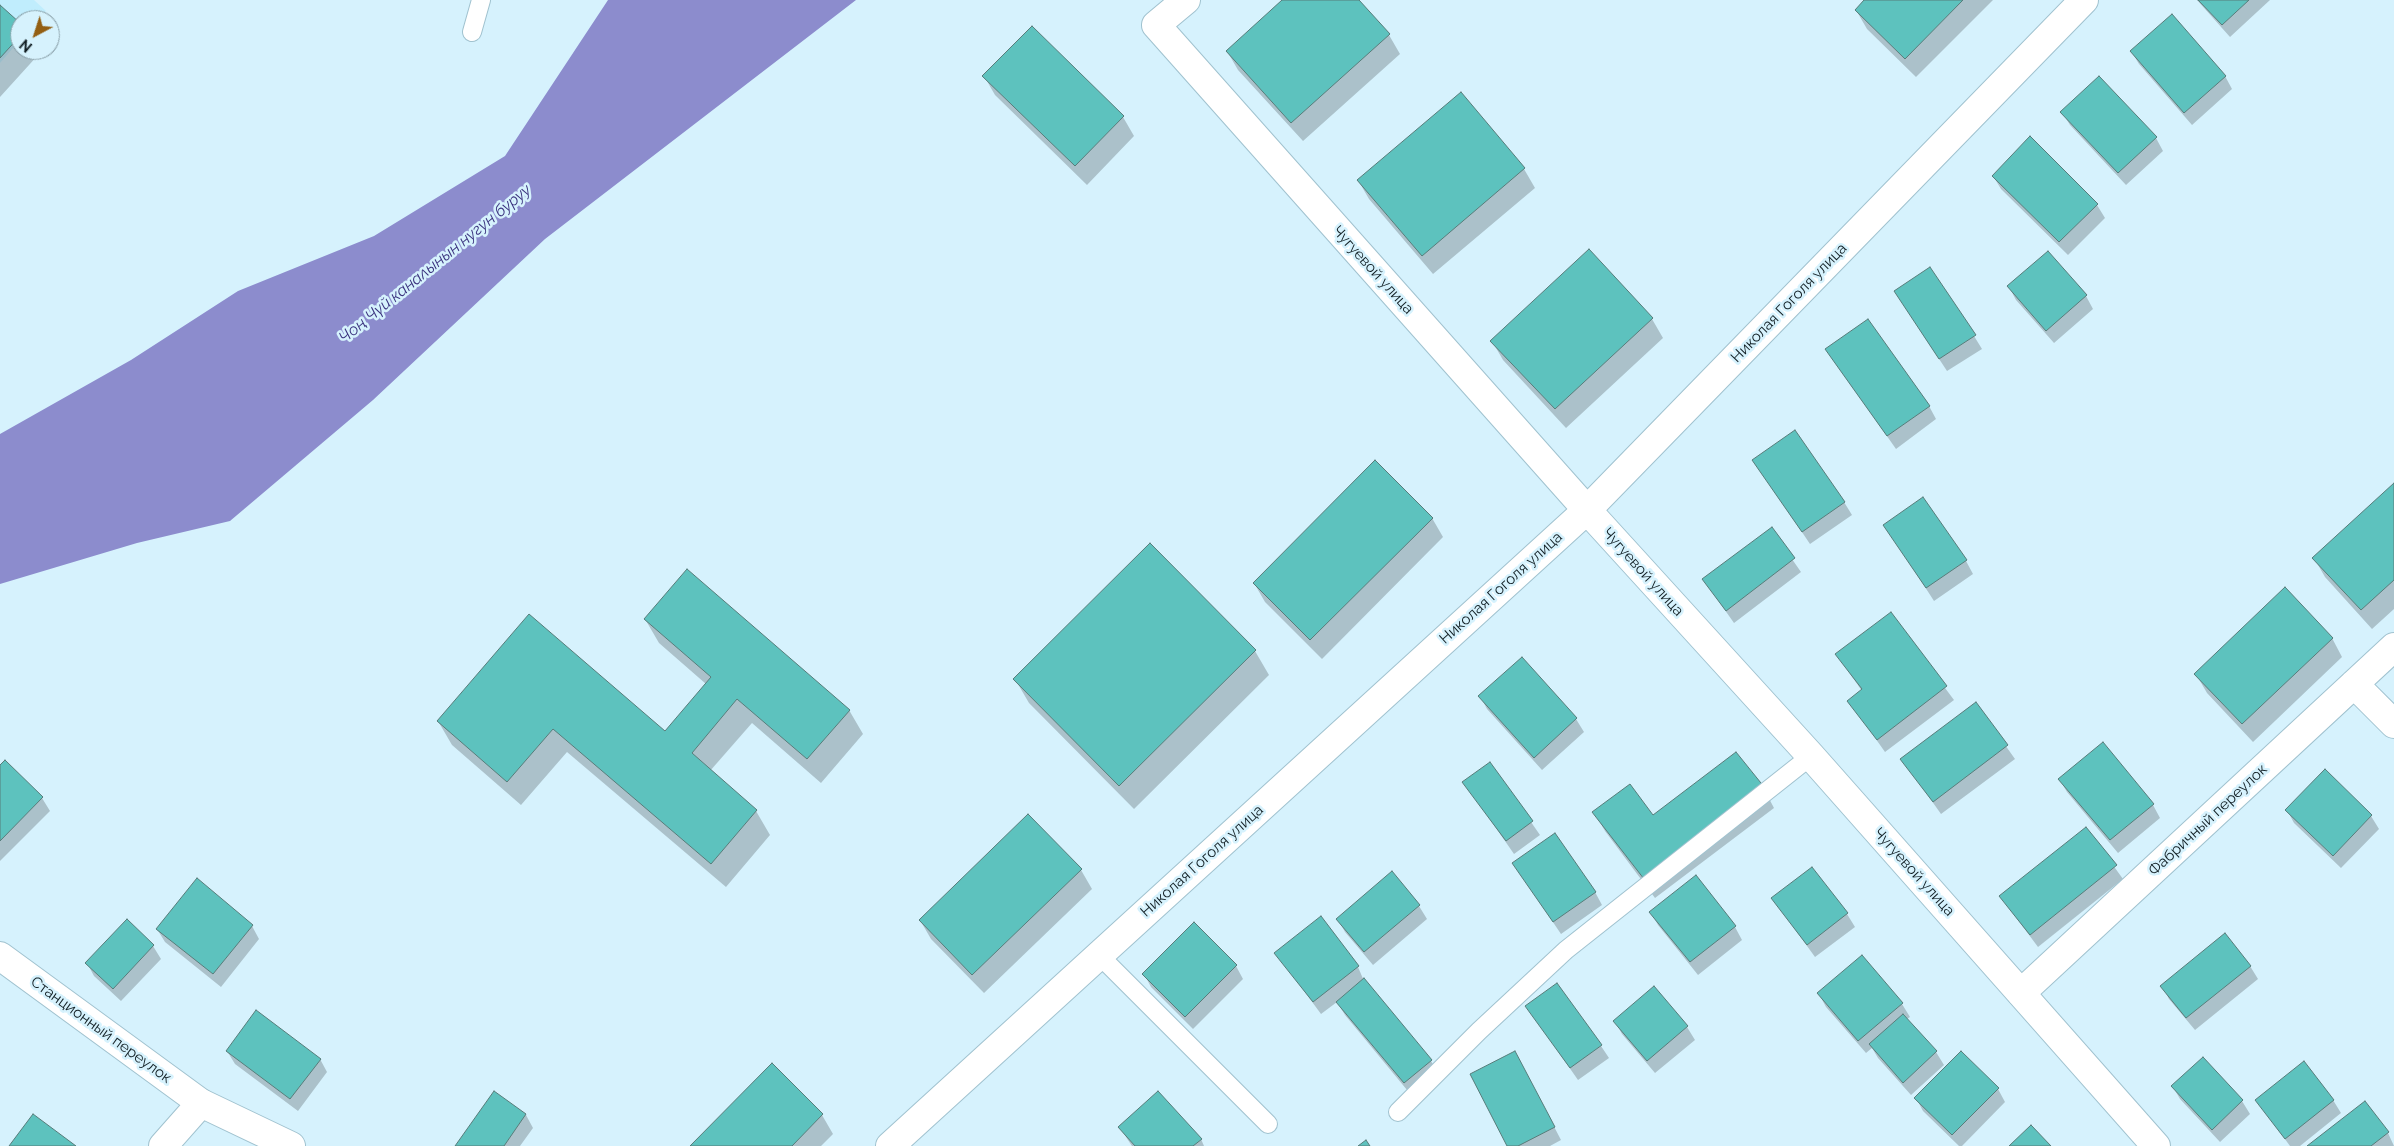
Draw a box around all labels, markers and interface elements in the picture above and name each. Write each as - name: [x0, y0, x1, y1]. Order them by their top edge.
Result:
- north arrow: [10, 10, 60, 60]
- text: N: [17, 36, 35, 55]
- water label: Чоң Чүй каналынын нугун буруу: [335, 181, 535, 347]
- street label: Чугуевой улица: [1329, 222, 1417, 318]
- street label: Николая Гоголя улица: [1727, 240, 1851, 366]
- street label: Чугуевой улица: [1599, 524, 1687, 620]
- street label: Николая Гоголя улица: [1436, 528, 1566, 648]
- street label: Фабричный переулок: [2145, 760, 2271, 880]
- street label: Николая Гоголя улица: [1137, 801, 1267, 921]
- street label: Чугуевой улица: [1870, 824, 1958, 920]
- street label: Станционный переулок: [27, 973, 175, 1087]

